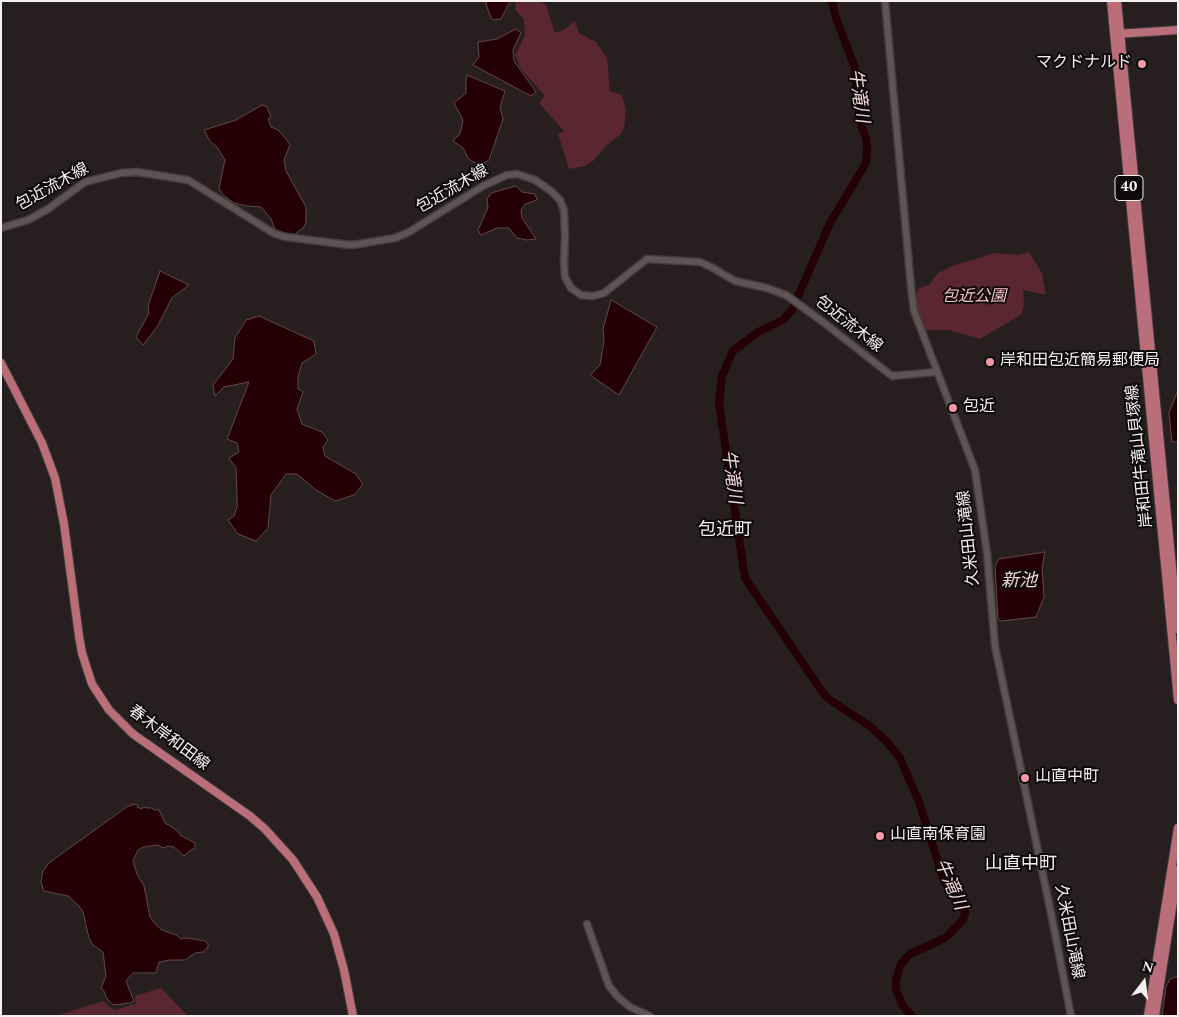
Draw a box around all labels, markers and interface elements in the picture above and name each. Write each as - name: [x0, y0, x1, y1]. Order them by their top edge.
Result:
- place label: マクドナルド: [1036, 54, 1132, 74]
- marker: マクドナルド: [1136, 58, 1148, 70]
- water label: 牛滝川: [843, 68, 871, 124]
- street label: 包近流木線: [13, 160, 93, 216]
- street label: 包近流木線: [414, 162, 492, 218]
- road number: 40: [1115, 176, 1143, 200]
- park label: 包近公園: [942, 288, 1006, 308]
- street label: 包近流木線: [811, 293, 885, 357]
- place label: 岸和田包近簡易郵便局: [1000, 352, 1160, 372]
- marker: 岸和田包近簡易郵便局: [984, 356, 996, 368]
- street label: 岸和田牛滝山貝塚線: [1124, 383, 1158, 529]
- place label: 包近: [963, 398, 995, 418]
- marker: 包近: [947, 402, 959, 414]
- water label: 牛滝川: [716, 449, 744, 505]
- street label: 久米田山滝線: [955, 489, 985, 587]
- district label: 包近町: [698, 520, 752, 542]
- water label: 新池: [1001, 571, 1037, 593]
- street label: 春木岸和田線: [124, 702, 212, 776]
- place label: 山直中町: [1035, 768, 1099, 788]
- marker: 山直中町: [1019, 772, 1031, 784]
- place label: 山直南保育園: [890, 826, 986, 846]
- marker: 山直南保育園: [874, 830, 886, 842]
- district label: 山直中町: [985, 854, 1057, 876]
- water label: 牛滝川: [928, 856, 970, 914]
- street label: 久米田山滝線: [1049, 883, 1087, 981]
- text: N: [1140, 955, 1156, 979]
- north arrow: [1119, 957, 1169, 1007]

